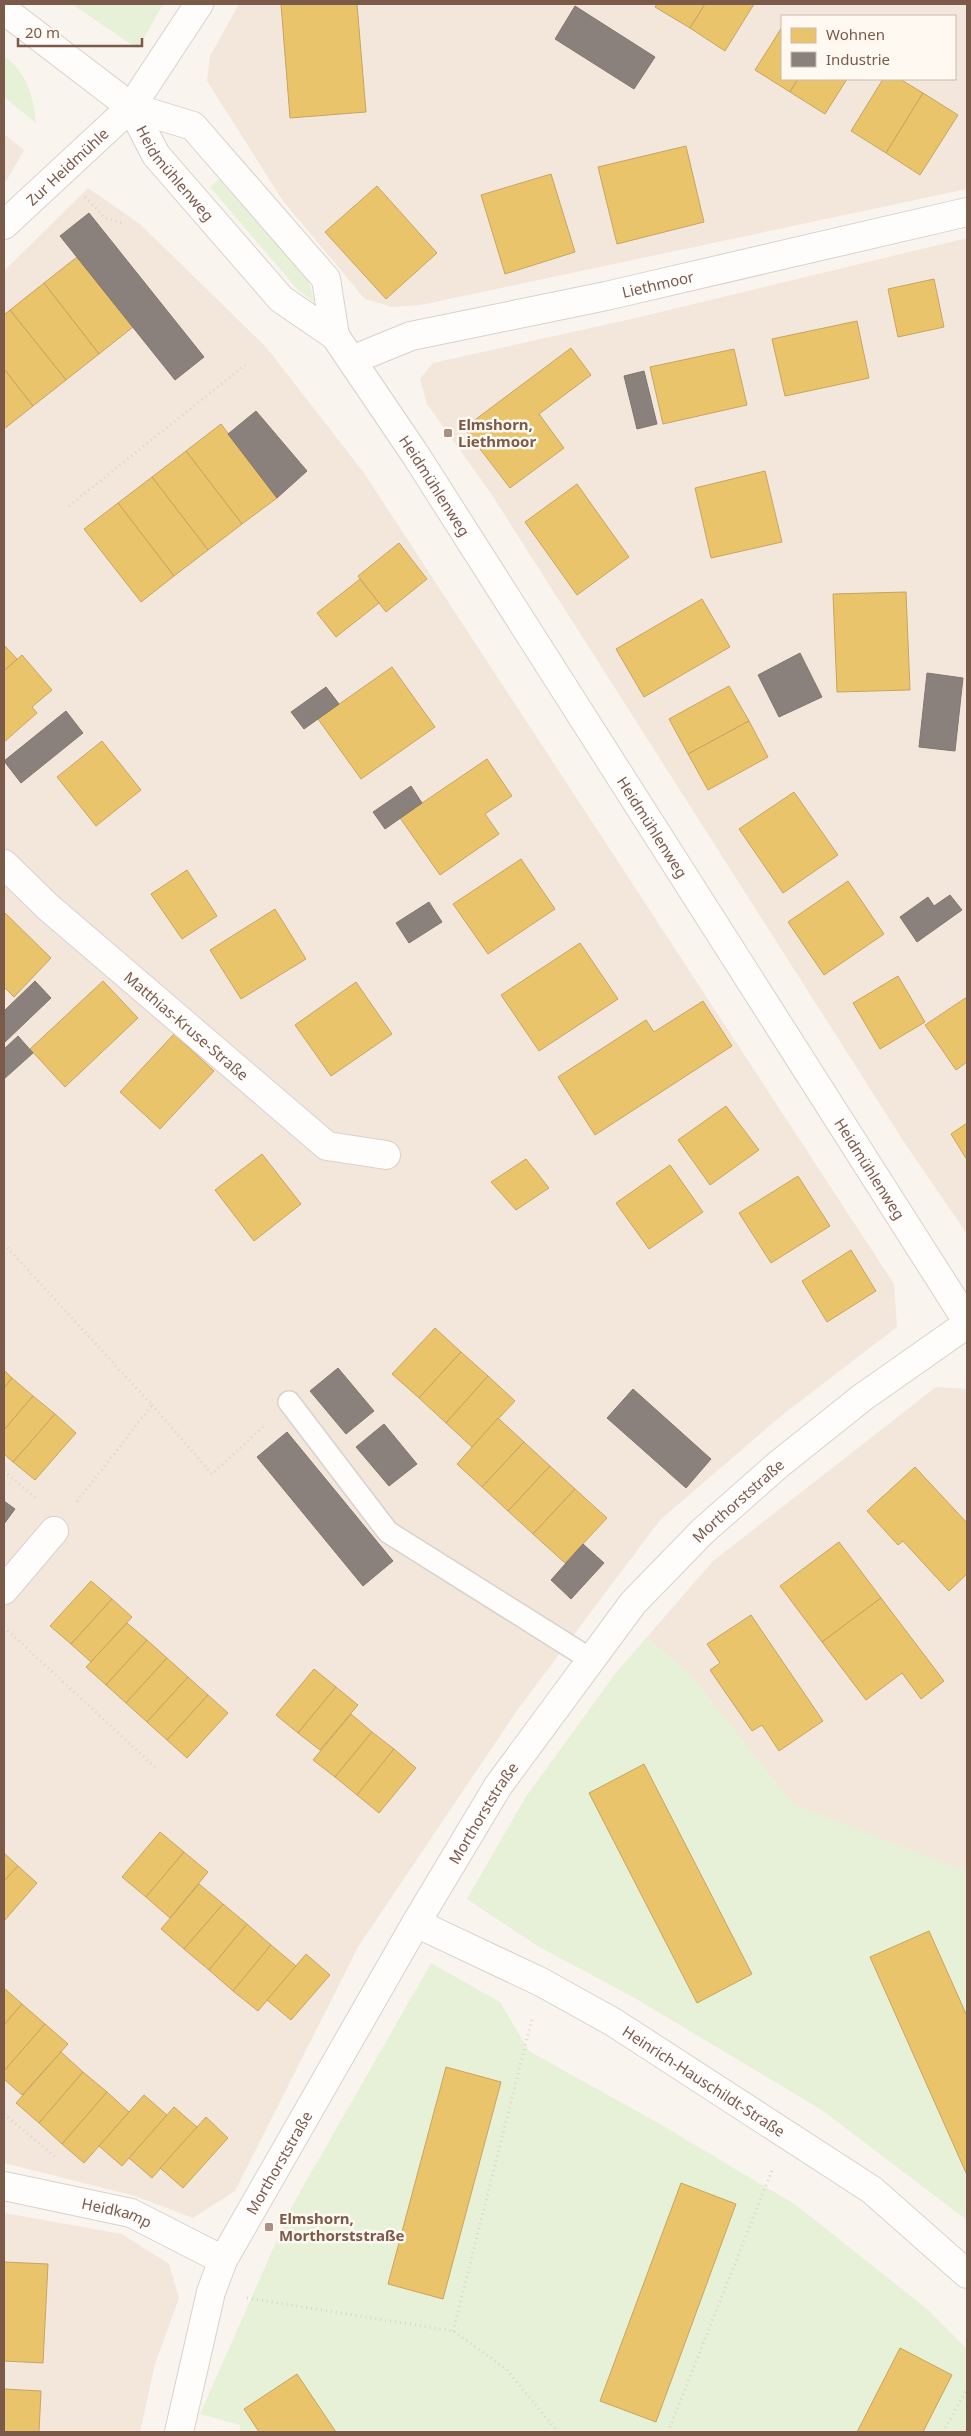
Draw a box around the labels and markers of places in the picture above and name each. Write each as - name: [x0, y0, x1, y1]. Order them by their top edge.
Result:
- place label: Elmshorn, Liethmoor: [458, 414, 536, 451]
- marker: Elmshorn, Liethmoor: [442, 427, 454, 439]
- place label: Elmshorn, Morthorststraße: [279, 2208, 405, 2245]
- marker: Elmshorn, Morthorststraße: [263, 2221, 275, 2233]

